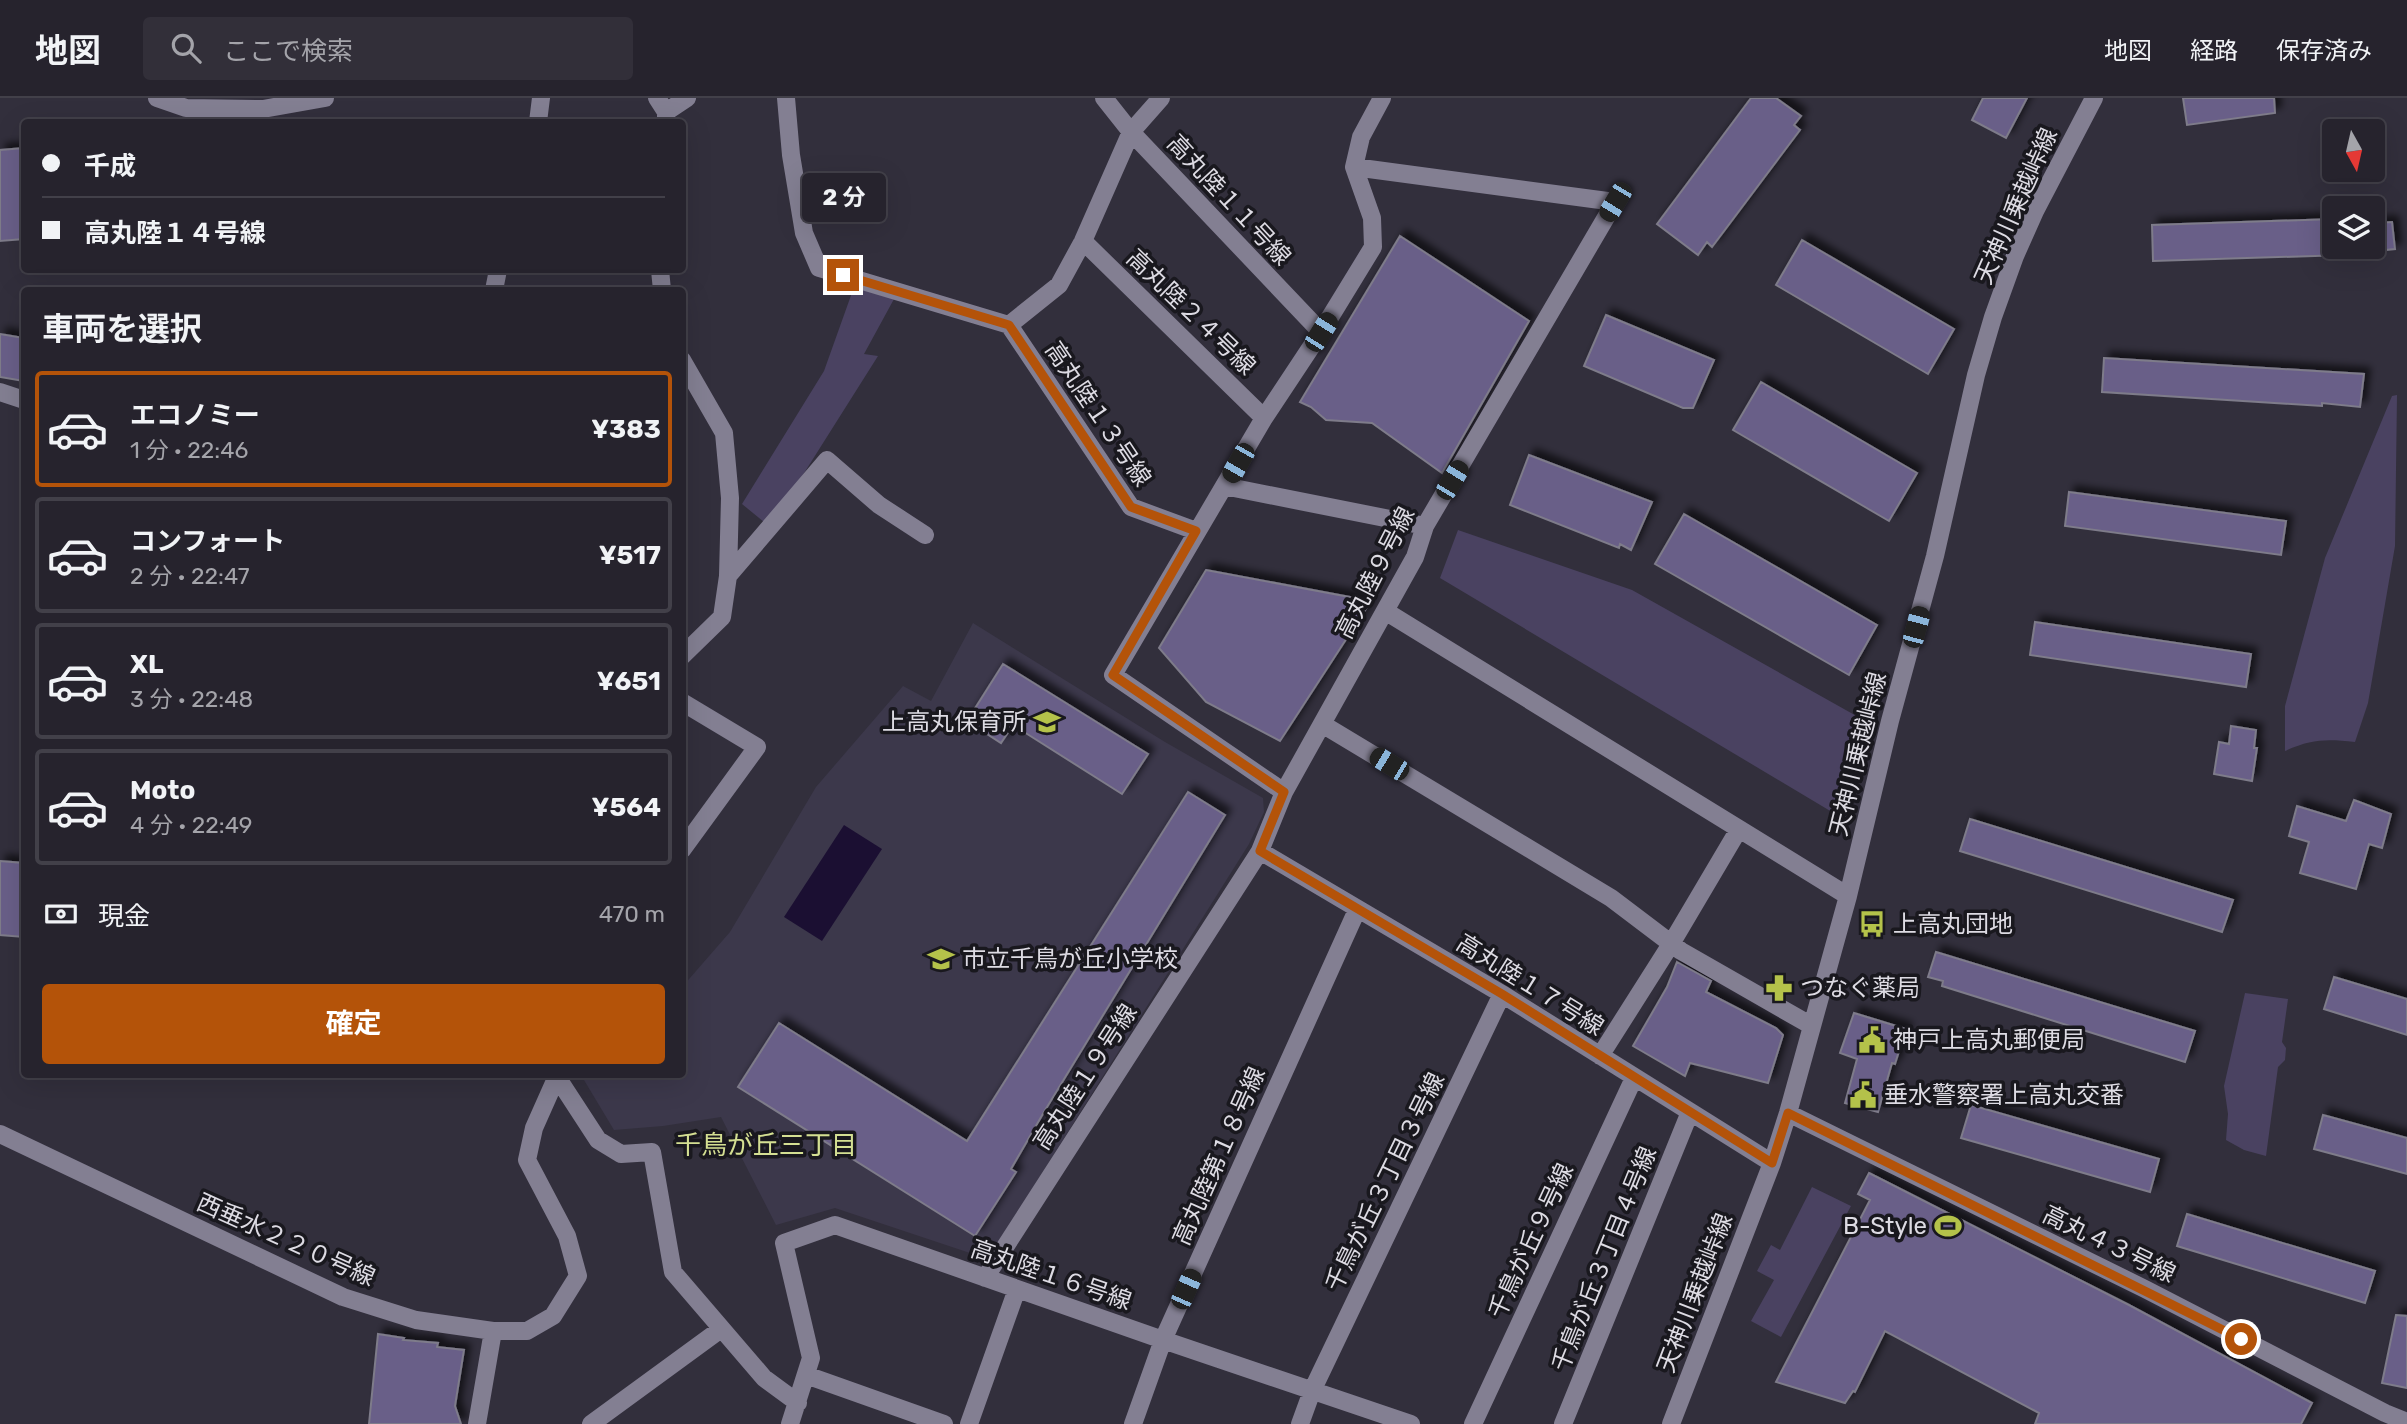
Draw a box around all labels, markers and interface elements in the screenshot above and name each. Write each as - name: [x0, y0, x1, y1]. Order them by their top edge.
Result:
- search box: [143, 17, 633, 80]
- icon: search: [167, 29, 205, 67]
- text: 地図: [35, 31, 101, 70]
- text: ここで検索: [223, 36, 353, 67]
- text: 地図: [2104, 37, 2152, 65]
- text: 経路: [2190, 37, 2238, 65]
- text: 保存済み: [2276, 37, 2372, 65]
- north arrow: [2322, 119, 2385, 182]
- map controls: [2322, 119, 2385, 259]
- street label: 天神川乗越峠線: [1969, 124, 2063, 288]
- street label: 高丸陸１１号線: [1161, 129, 1297, 271]
- text: 千成: [84, 151, 136, 182]
- callout: 2 分: [801, 174, 885, 222]
- car: [1596, 179, 1635, 225]
- text: 2 分: [823, 183, 865, 211]
- button: layers: [2322, 196, 2385, 259]
- text: 高丸陸１４号線: [84, 218, 266, 249]
- street label: 高丸陸２４号線: [1121, 244, 1261, 380]
- route end: [827, 259, 859, 291]
- car: [1301, 309, 1342, 355]
- text: 車両を選択: [42, 310, 202, 348]
- street label: 高丸陸１３号線: [1039, 337, 1157, 491]
- icon: car: [46, 398, 109, 461]
- text: エコノミー: [130, 400, 260, 431]
- text: ¥383: [591, 414, 661, 445]
- text: 1 分 · 22:46: [130, 436, 248, 464]
- car: [1219, 440, 1258, 486]
- car: [1433, 457, 1472, 503]
- street label: 高丸陸９号線: [1330, 502, 1420, 644]
- icon: car: [46, 524, 109, 587]
- text: コンフォート: [130, 526, 285, 557]
- text: ¥517: [599, 540, 661, 571]
- text: 2 分 · 22:47: [130, 562, 250, 590]
- car: [1901, 604, 1932, 650]
- text: XL: [130, 649, 163, 680]
- icon: car: [46, 650, 109, 713]
- text: ¥651: [597, 666, 661, 697]
- street label: 天神川乗越峠線: [1824, 669, 1892, 839]
- text: 3 分 · 22:48: [130, 685, 253, 713]
- school or university icon: 上高丸保育所: [1032, 707, 1062, 737]
- place label: 上高丸保育所: [882, 708, 1026, 736]
- car: [1366, 744, 1413, 784]
- text: Moto: [130, 775, 195, 806]
- icon: car: [46, 776, 109, 839]
- text: ¥564: [592, 792, 661, 823]
- text: 4 分 · 22:49: [130, 811, 252, 839]
- icon: cash: [42, 895, 80, 933]
- text: 470 m: [599, 900, 665, 928]
- text: 現金: [98, 901, 150, 932]
- bus stop icon: 上高丸団地: [1857, 909, 1887, 939]
- place label: 上高丸団地: [1893, 910, 2013, 938]
- street label: 高丸陸１７号線: [1451, 929, 1609, 1041]
- school or university icon: 市立千鳥が丘小学校: [926, 944, 956, 974]
- place label: 市立千鳥が丘小学校: [962, 945, 1178, 973]
- pharmacy icon: つなぐ薬局: [1764, 973, 1794, 1003]
- place label: つなぐ薬局: [1800, 974, 1920, 1002]
- button: 確定: [42, 984, 665, 1064]
- street label: 高丸陸１９号線: [1028, 999, 1142, 1155]
- public building icon: 神戸上高丸郵便局: [1857, 1025, 1887, 1055]
- place label: 神戸上高丸郵便局: [1893, 1026, 2085, 1054]
- street label: 高丸陸第１８号線: [1167, 1063, 1271, 1249]
- street label: 千鳥が丘３丁目３号線: [1320, 1068, 1450, 1296]
- public building icon: 垂水警察署上高丸交番: [1848, 1080, 1878, 1110]
- place label: 垂水警察署上高丸交番: [1884, 1081, 2124, 1109]
- district label: 千鳥が丘三丁目: [675, 1130, 857, 1161]
- street label: 千鳥が丘３丁目４号線: [1546, 1142, 1662, 1376]
- street label: 千鳥が丘９号線: [1483, 1159, 1579, 1323]
- street label: 西垂水２２０号線: [193, 1188, 379, 1292]
- street label: 高丸４３号線: [2038, 1200, 2180, 1288]
- street label: 天神川乗越峠線: [1652, 1210, 1738, 1376]
- sports icon: B-Style: [1933, 1211, 1963, 1241]
- place label: B-Style: [1843, 1212, 1927, 1240]
- street label: 高丸陸１６号線: [967, 1234, 1135, 1316]
- car: [1168, 1266, 1205, 1312]
- route start: [2225, 1323, 2257, 1355]

